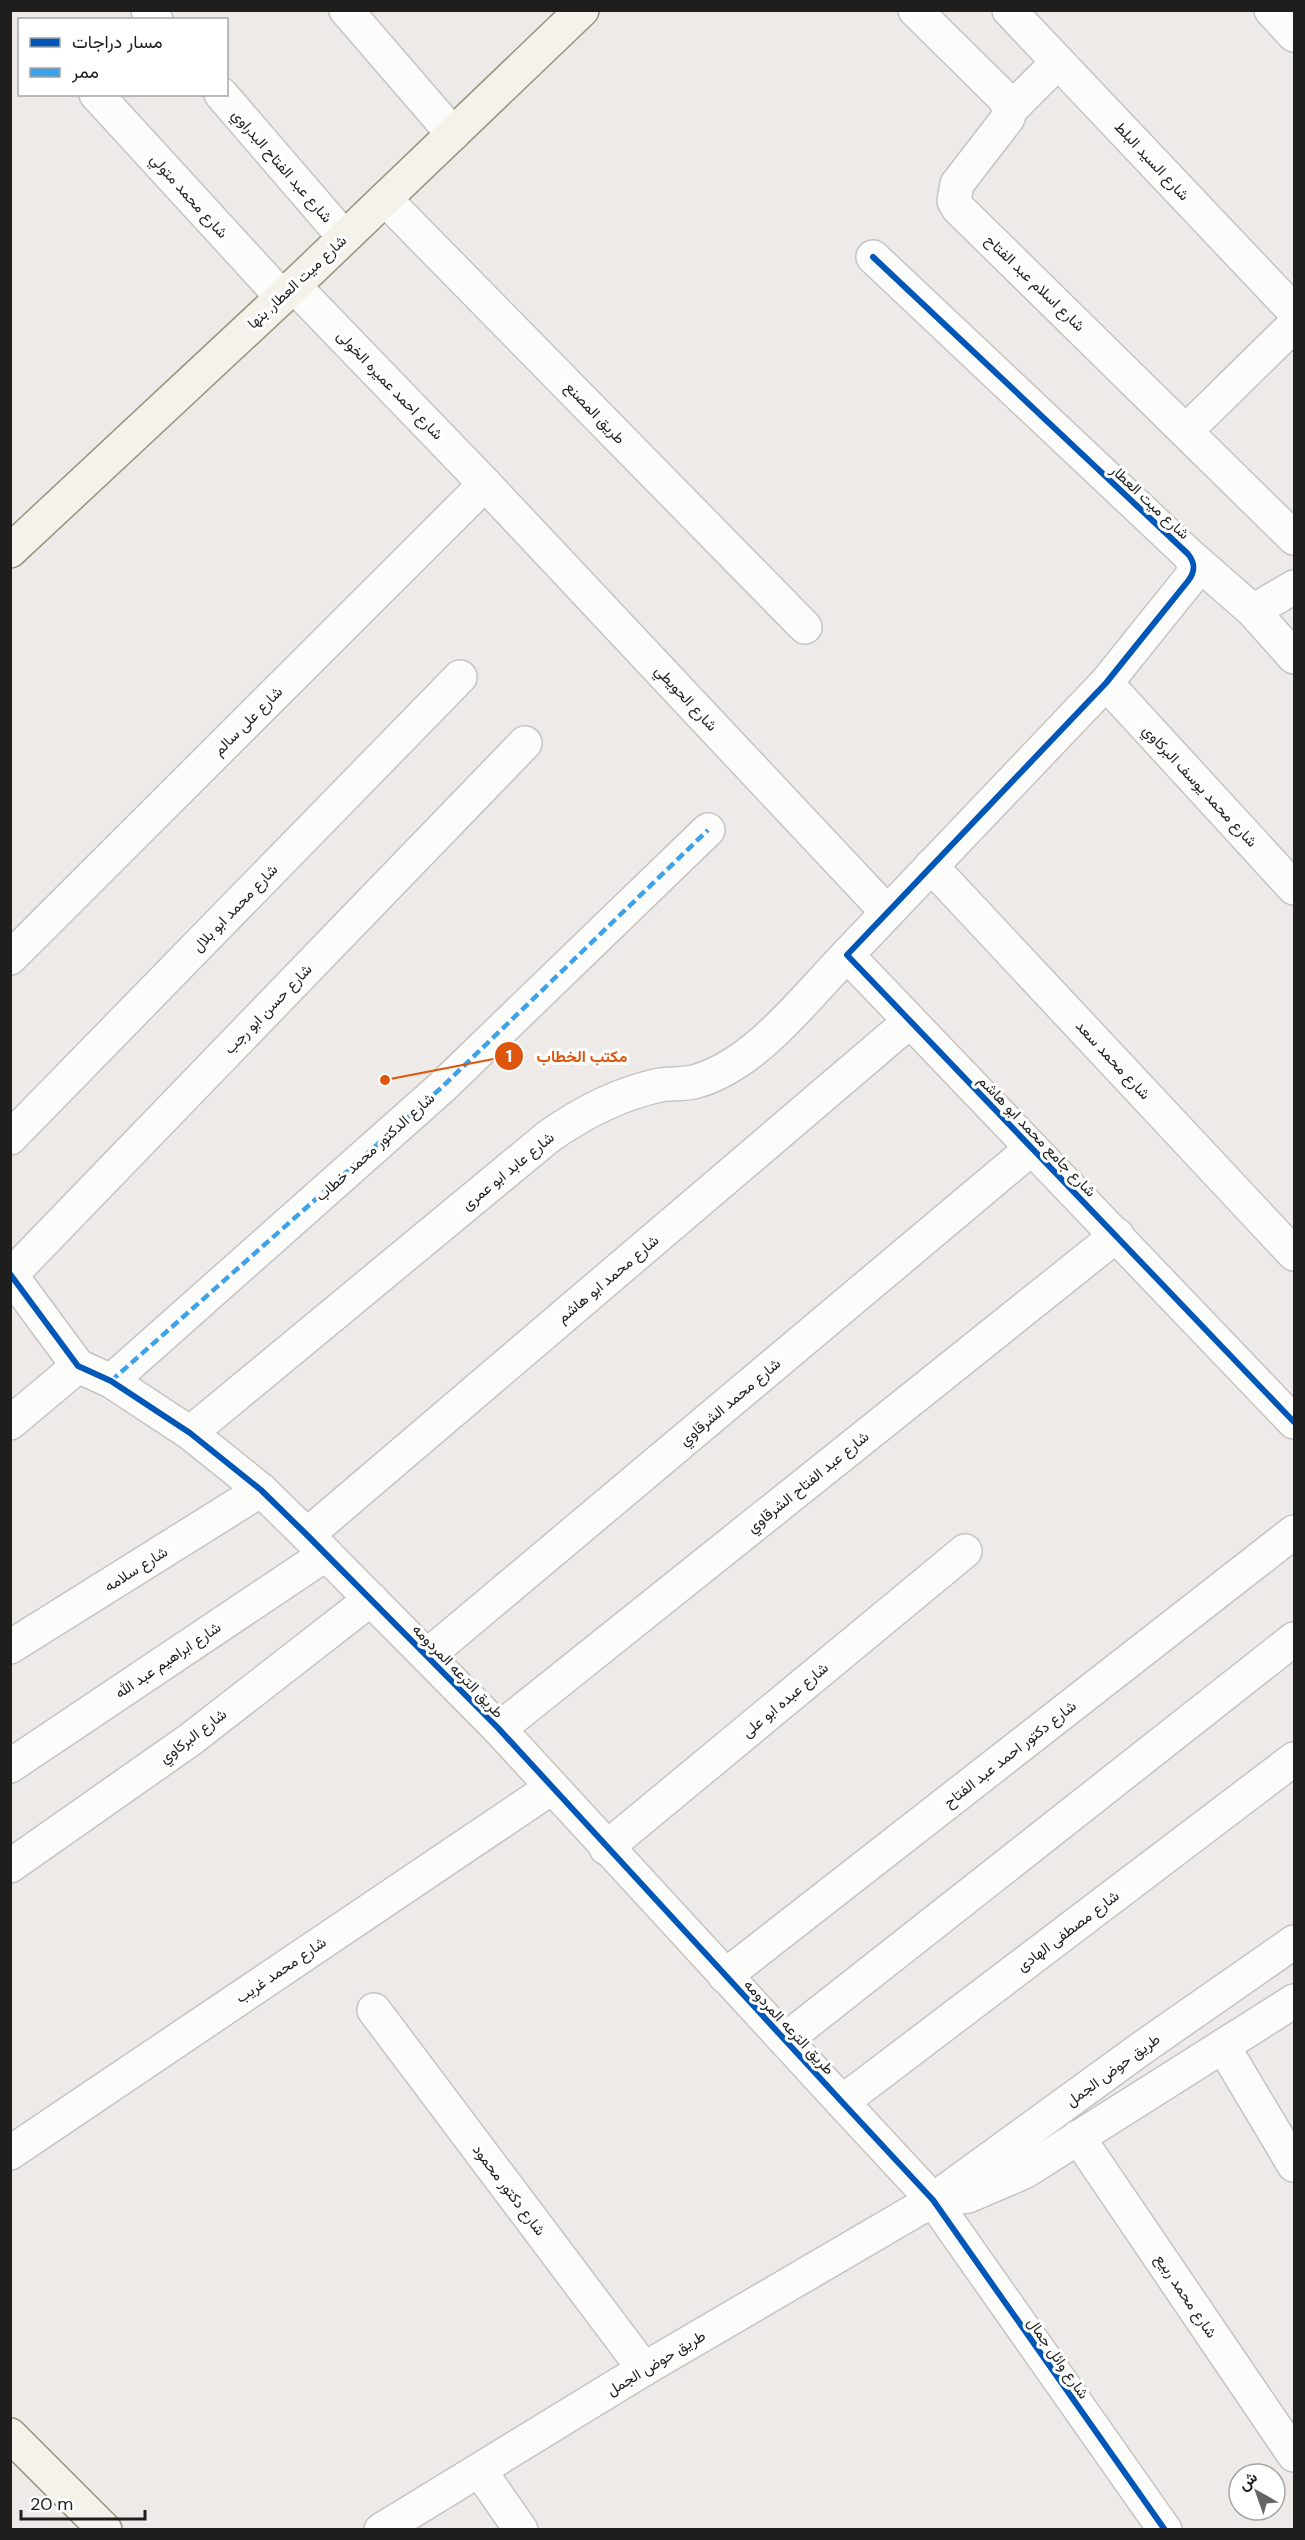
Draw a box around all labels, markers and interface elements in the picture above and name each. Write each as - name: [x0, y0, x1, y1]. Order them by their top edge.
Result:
- legend: [18, 18, 228, 96]
- text: مسار دراجات: [72, 30, 163, 54]
- text: ممر: [71, 60, 99, 84]
- street label: شارع عبد الفتاح البدراوي: [225, 105, 337, 229]
- street label: شارع السيد البلط: [1109, 117, 1194, 206]
- street label: شارع محمد متولي: [144, 150, 232, 245]
- street label: شارع اسلام عبد الفتاح: [980, 230, 1089, 337]
- street label: شارع ميت العطار, بنها: [243, 231, 352, 334]
- street label: شارع احمد عميره الخولى: [332, 326, 448, 445]
- street label: طريق المصنع: [560, 378, 630, 449]
- street label: شارع ميت العطار: [1105, 460, 1194, 545]
- street label: شارع الحويطي: [648, 661, 722, 737]
- street label: شارع على سالم: [209, 682, 288, 761]
- street label: شارع محمد يوسف البركاوي: [1136, 721, 1262, 854]
- street label: شارع محمد ابو بلال: [188, 860, 283, 957]
- street label: شارع حسن ابو رجب: [220, 959, 317, 1059]
- street label: شارع محمد سعد: [1070, 1016, 1155, 1105]
- callout: مكتب الخطاب: [494, 1039, 639, 1073]
- text: 1: [506, 1044, 512, 1068]
- text: مكتب الخطاب: [537, 1046, 628, 1067]
- street label: شارع جامع محمد ابو هاشم: [973, 1071, 1101, 1202]
- street label: شارع الدكتور محمد خطاب: [311, 1088, 440, 1207]
- street label: شارع عابد ابو عمرى: [458, 1127, 559, 1215]
- street label: شارع محمد ابو هاشم: [553, 1230, 664, 1328]
- street label: شارع محمد الشرقاوي: [675, 1354, 787, 1453]
- street label: شارع عبد الفتاح الشرقاوي: [743, 1426, 875, 1540]
- street label: شارع سلامه: [101, 1542, 172, 1597]
- street label: شارع ابراهيم عبد الله: [111, 1617, 225, 1704]
- street label: طريق الترعه المردومه: [408, 1620, 508, 1723]
- street label: شارع عبده ابو على: [738, 1658, 833, 1743]
- street label: شارع دكتور احمد عبد الفتاح: [940, 1696, 1081, 1813]
- street label: شارع البركاوي: [155, 1704, 233, 1770]
- street label: شارع مصطفى الهادى: [1013, 1886, 1124, 1977]
- street label: شارع محمد غريب: [232, 1932, 331, 2009]
- street label: طريق الترعه المردومه: [739, 1975, 839, 2079]
- street label: طريق حوض الجمل: [1062, 2029, 1164, 2111]
- street label: شارع دكتور محمود: [467, 2140, 550, 2241]
- street label: شارع محمد ربيع: [1150, 2250, 1222, 2343]
- street label: شارع وائل جمال: [1022, 2313, 1094, 2403]
- street label: طريق حوض الجمل: [603, 2325, 709, 2400]
- north arrow: [1227, 2462, 1287, 2522]
- text: ش: [1234, 2467, 1262, 2495]
- scale bar: [21, 2483, 146, 2521]
- text: 20 m: [30, 2492, 73, 2516]

